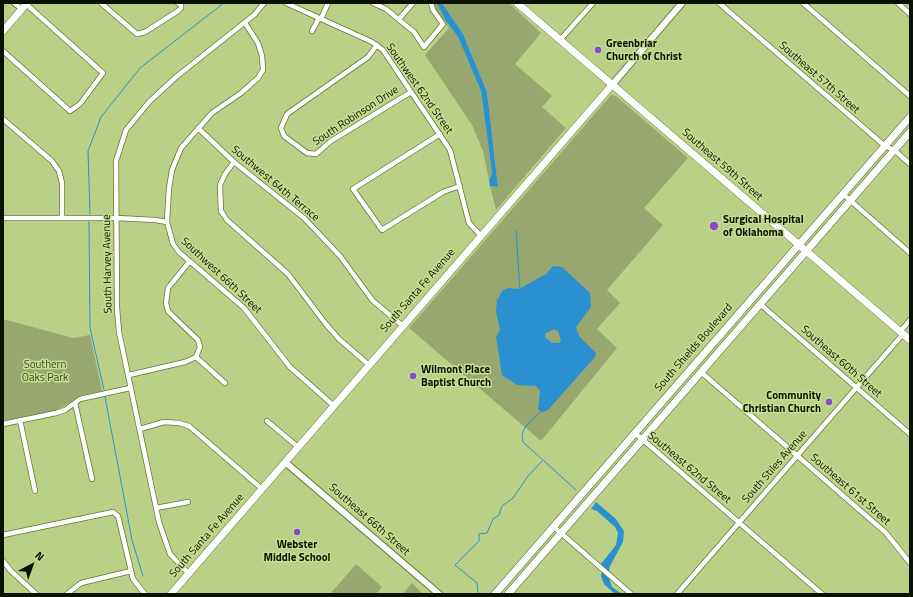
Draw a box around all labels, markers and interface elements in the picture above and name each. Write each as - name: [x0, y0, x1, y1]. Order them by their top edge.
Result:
- place label: Greenbriar Church of Christ: [606, 37, 682, 63]
- street label: Southeast 57th Street: [776, 39, 862, 117]
- street label: Southwest 62nd Street: [383, 41, 455, 137]
- marker: Greenbriar Church of Christ: [593, 45, 603, 55]
- street label: South Robinson Drive: [311, 83, 401, 149]
- street label: Southeast 59th Street: [679, 126, 765, 204]
- street label: Southwest 64th Terrace: [228, 143, 322, 225]
- place label: Surgical Hospital of Oklahoma: [723, 213, 804, 239]
- street label: South Harvey Avenue: [101, 214, 115, 314]
- marker: Surgical Hospital of Oklahoma: [708, 220, 720, 232]
- street label: Southwest 66th Street: [178, 235, 264, 317]
- street label: South Santa Fe Avenue: [378, 246, 458, 336]
- street label: South Shields Boulevard: [652, 301, 736, 395]
- street label: Southeast 60th Street: [798, 323, 884, 401]
- park label: Southern Oaks Park: [22, 358, 68, 384]
- place label: Wilmont Place Baptist Church: [421, 363, 491, 389]
- marker: Wilmont Place Baptist Church: [408, 371, 418, 381]
- place label: Community Christian Church: [743, 389, 821, 415]
- marker: Community Christian Church: [824, 397, 834, 407]
- street label: South Stiles Avenue: [740, 428, 810, 506]
- street label: Southeast 62nd Street: [645, 429, 733, 507]
- street label: Southeast 61st Street: [807, 452, 893, 528]
- street label: Southeast 66th Street: [326, 481, 412, 559]
- street label: South Santa Fe Avenue: [167, 491, 247, 581]
- marker: Webster Middle School: [292, 527, 302, 537]
- place label: Webster Middle School: [263, 538, 331, 564]
- north arrow: [12, 545, 52, 585]
- text: N: [32, 547, 48, 564]

